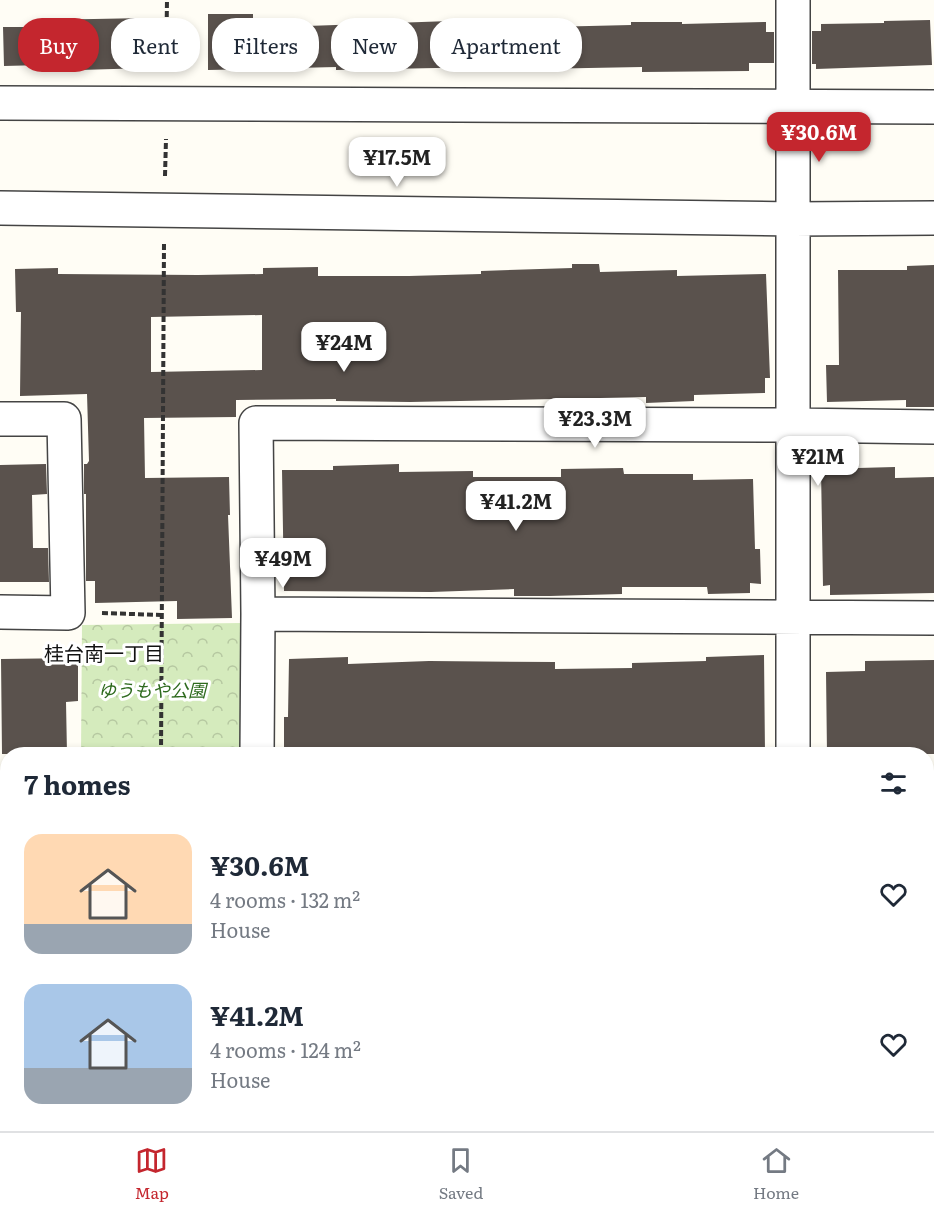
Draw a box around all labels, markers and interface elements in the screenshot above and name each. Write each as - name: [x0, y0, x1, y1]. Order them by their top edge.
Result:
- chip: Buy: [18, 18, 99, 72]
- chip: Rent: [111, 18, 200, 72]
- chip: Filters: [212, 18, 319, 72]
- chip: New: [331, 18, 418, 72]
- chip: Apartment: [430, 18, 582, 72]
- pin: ¥30.6M: [770, 112, 868, 163]
- text: ¥30.6M: [781, 116, 857, 146]
- pin: ¥17.5M: [348, 137, 446, 188]
- text: ¥17.5M: [363, 141, 431, 171]
- pin: ¥24M: [308, 322, 380, 373]
- text: ¥24M: [315, 326, 373, 356]
- pin: ¥23.3M: [546, 398, 644, 449]
- text: ¥23.3M: [558, 402, 632, 432]
- pin: ¥21M: [782, 436, 854, 487]
- text: ¥21M: [791, 440, 845, 470]
- pin: ¥41.2M: [467, 481, 565, 532]
- text: ¥41.2M: [480, 485, 552, 515]
- pin: ¥49M: [247, 538, 319, 589]
- text: ¥49M: [254, 542, 312, 572]
- district label: 桂台南一丁目: [44, 637, 164, 667]
- park label: ゆうもや公園: [98, 676, 209, 703]
- text: 7 homes: [24, 764, 130, 803]
- icon: filters: [877, 767, 910, 800]
- text: ¥30.6M: [210, 845, 309, 884]
- icon: home: [72, 858, 144, 930]
- icon: heart: [877, 878, 910, 911]
- text: 4 rooms · 132 m²: [210, 884, 360, 914]
- text: House: [210, 914, 270, 944]
- text: ¥41.2M: [210, 995, 304, 1034]
- icon: home: [72, 1008, 144, 1080]
- icon: heart: [877, 1028, 910, 1061]
- text: 4 rooms · 124 m²: [210, 1034, 361, 1064]
- text: House: [210, 1064, 270, 1094]
- tab: Map: [135, 1144, 169, 1204]
- tab: Saved: [439, 1144, 483, 1204]
- tab: Home: [753, 1144, 799, 1204]

